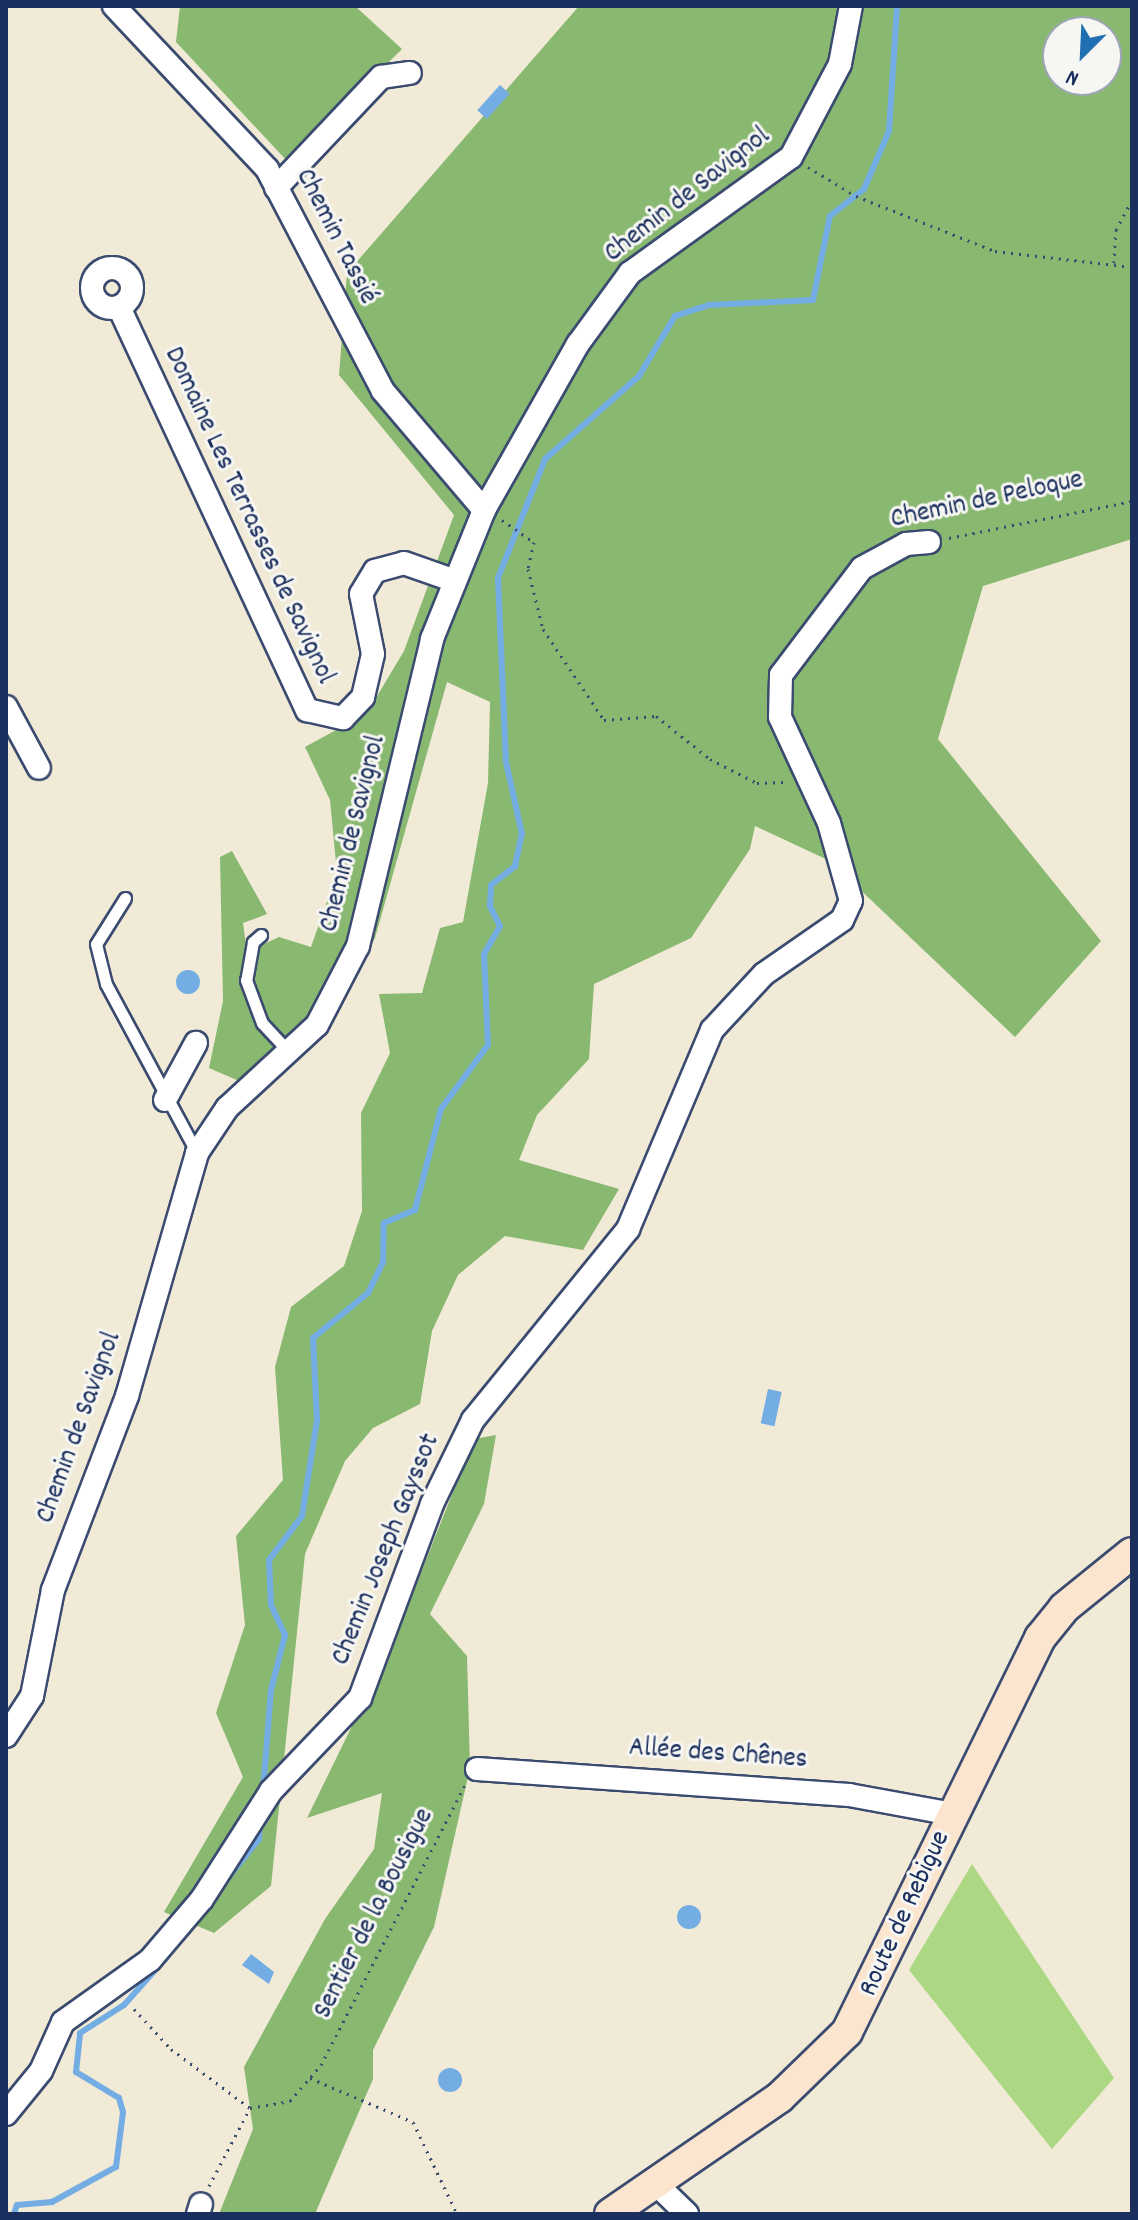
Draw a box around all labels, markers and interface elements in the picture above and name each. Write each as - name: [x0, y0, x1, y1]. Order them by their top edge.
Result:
- north arrow: [1042, 16, 1122, 96]
- text: N: [1062, 60, 1084, 93]
- street label: Chemin de Savignol: [598, 121, 778, 271]
- street label: Chemin Tassié: [286, 164, 384, 310]
- street label: Domaine Les Terrasses de Savignol: [155, 342, 341, 690]
- street label: Chemin de Peloque: [888, 464, 1086, 538]
- street label: Chemin de Savignol: [313, 732, 395, 936]
- street label: Chemin de Savignol: [30, 1328, 130, 1528]
- street label: Chemin Joseph Gayssot: [325, 1429, 449, 1671]
- street label: Allée des Chênes: [628, 1732, 808, 1778]
- street label: Sentier de la Bousigue: [307, 1803, 443, 2025]
- street label: Route de Rebigue: [853, 1826, 959, 2002]

